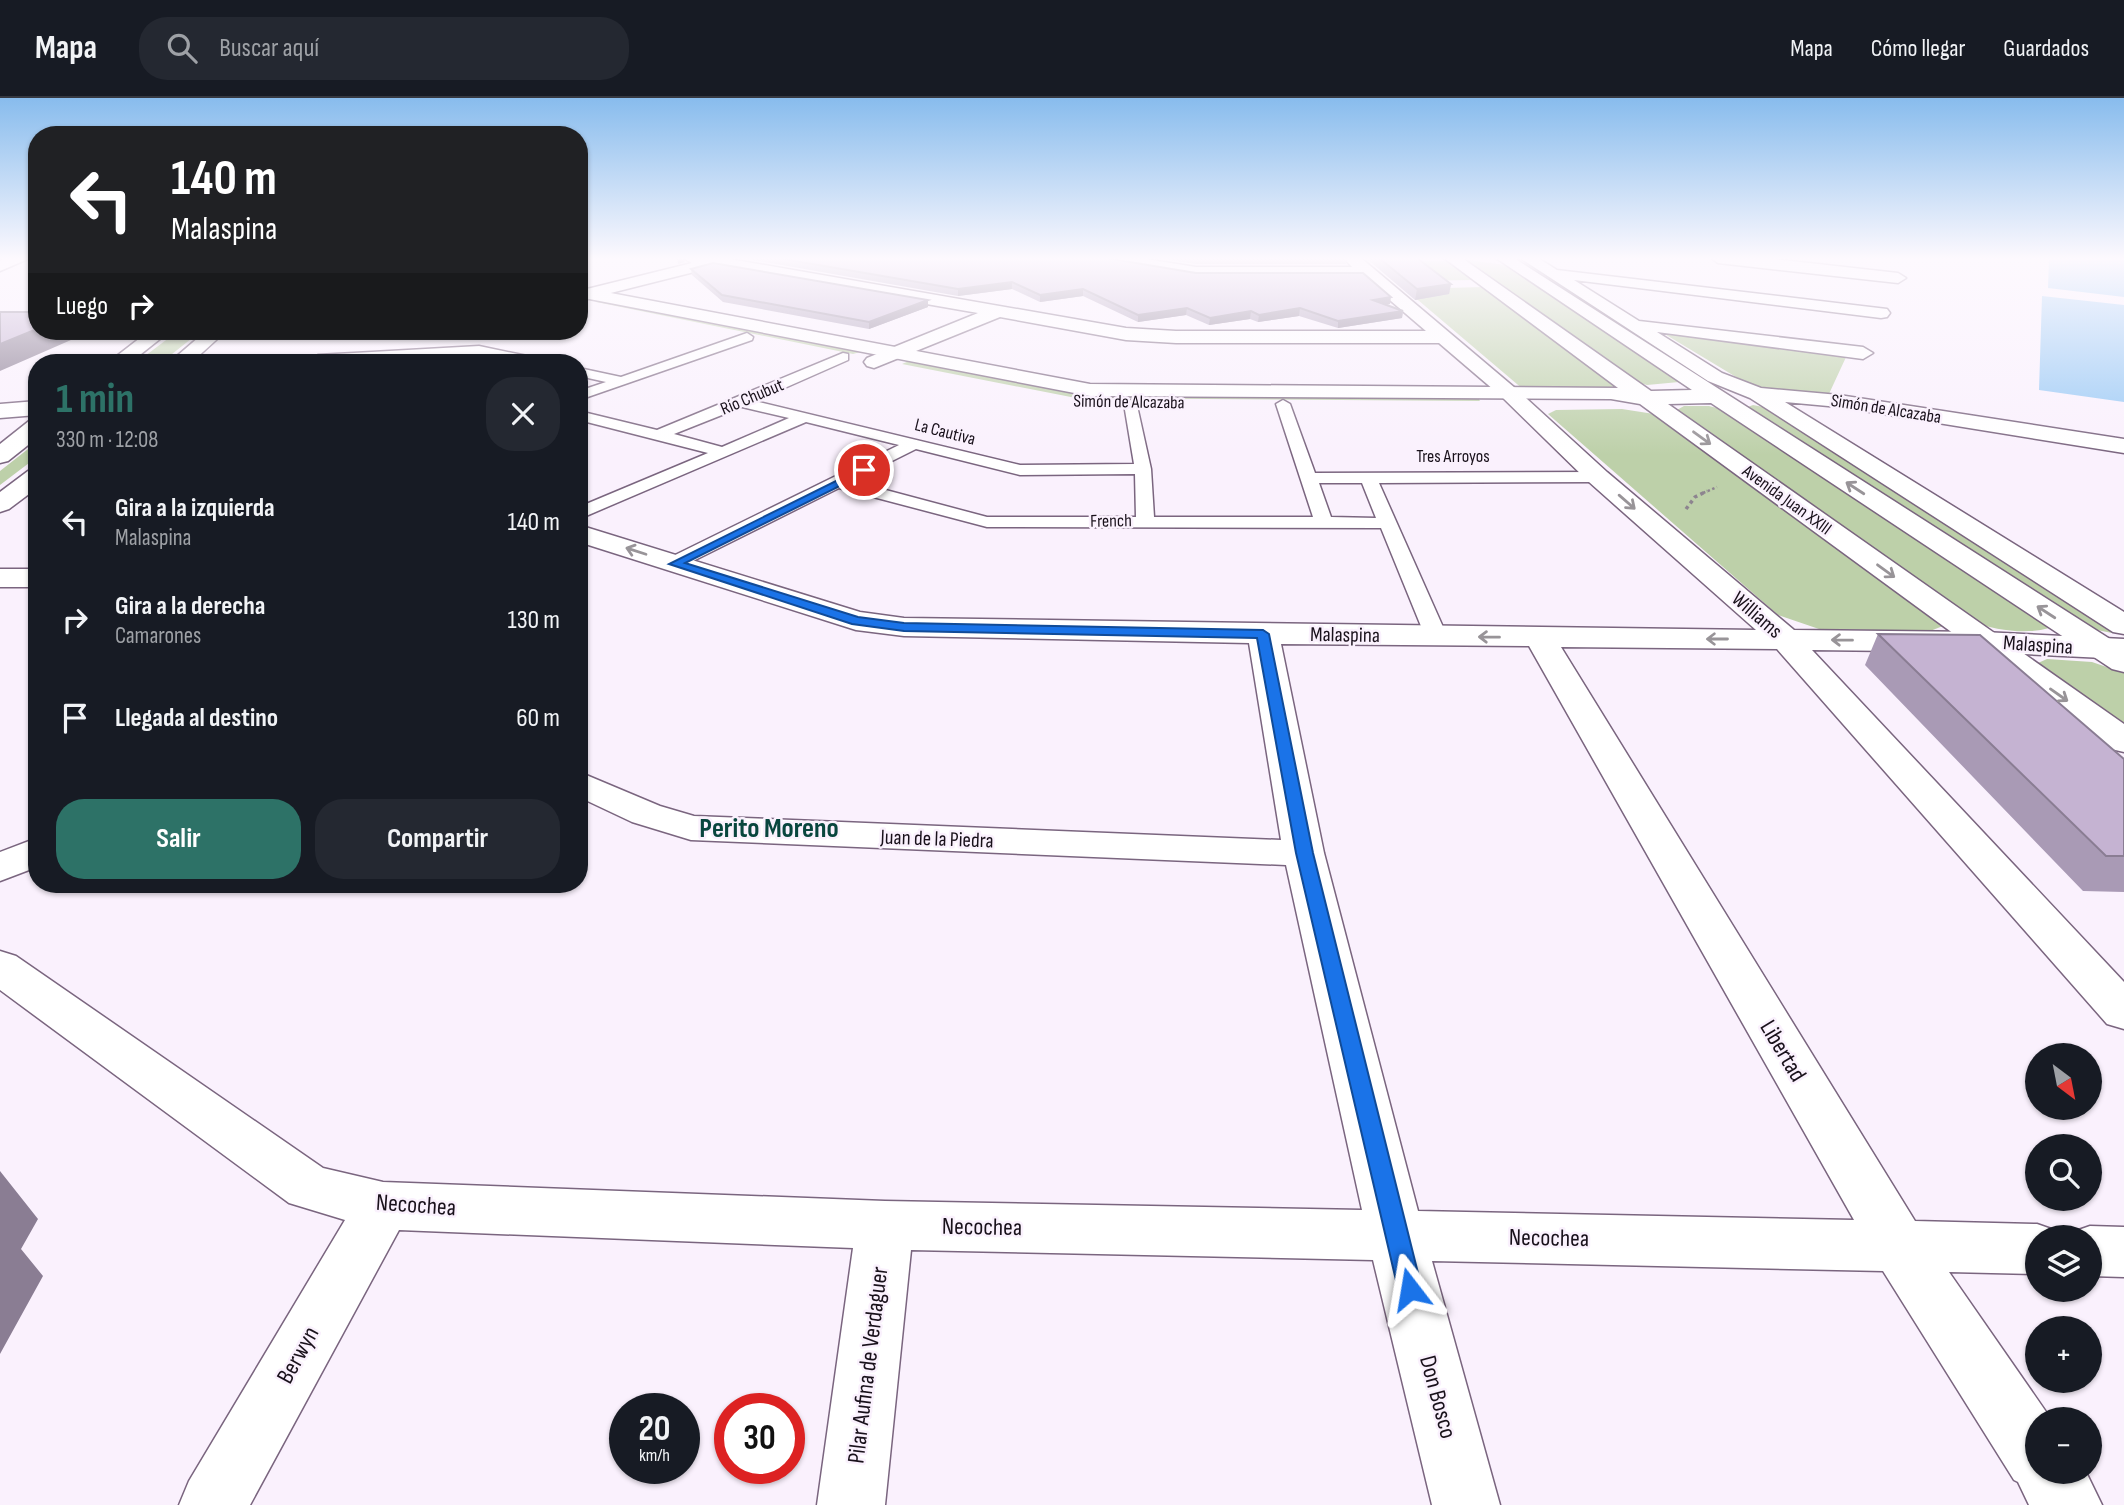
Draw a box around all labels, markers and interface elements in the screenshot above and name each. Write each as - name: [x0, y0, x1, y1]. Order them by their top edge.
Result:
- search box: [139, 17, 629, 80]
- text: Mapa: [35, 28, 97, 68]
- icon: search: [163, 29, 201, 67]
- text: Buscar aquí: [219, 33, 319, 64]
- text: Mapa: [1790, 34, 1833, 63]
- text: Cómo llegar: [1871, 34, 1965, 63]
- text: Guardados: [2003, 34, 2089, 63]
- text: 140 m: [171, 150, 277, 209]
- icon: left: [56, 154, 147, 245]
- text: Malaspina: [171, 210, 277, 249]
- icon: right: [122, 287, 160, 325]
- text: Luego: [56, 291, 108, 322]
- text: 1 min: [56, 374, 134, 425]
- street label: Río Chubut: [717, 374, 787, 420]
- button: close: [486, 377, 560, 451]
- street label: Simón de Alcazaba: [1829, 390, 1943, 428]
- street label: Simón de Alcazaba: [1073, 391, 1185, 413]
- street label: La Cautiva: [912, 414, 978, 450]
- text: 330 m · 12:08: [56, 426, 158, 454]
- one-way arrow: [1692, 431, 1711, 445]
- pin: [834, 440, 894, 500]
- street label: Tres Arroyos: [1416, 446, 1490, 467]
- icon: arrive: [845, 451, 883, 489]
- street label: Avenida Juan XXIII: [1738, 460, 1836, 539]
- one-way arrow: [1846, 481, 1866, 495]
- text: Gira a la izquierda: [115, 493, 275, 524]
- one-way arrow: [1617, 494, 1635, 510]
- icon: left: [56, 503, 94, 541]
- text: 140 m: [508, 507, 560, 538]
- street label: French: [1090, 510, 1132, 532]
- text: Malaspina: [115, 524, 191, 552]
- one-way arrow: [625, 544, 647, 556]
- one-way arrow: [1876, 564, 1895, 579]
- street label: Williams: [1727, 586, 1787, 644]
- text: Gira a la derecha: [115, 591, 265, 622]
- icon: right: [56, 601, 94, 639]
- text: 130 m: [508, 605, 560, 636]
- one-way arrow: [2037, 605, 2056, 619]
- text: Camarones: [115, 622, 201, 650]
- street label: Malaspina: [1310, 622, 1380, 648]
- one-way arrow: [1478, 630, 1501, 644]
- street label: Malaspina: [2002, 630, 2074, 660]
- one-way arrow: [1705, 632, 1728, 646]
- one-way arrow: [1830, 633, 1853, 647]
- one-way arrow: [2049, 688, 2068, 702]
- icon: arrive: [56, 699, 94, 737]
- text: Llegada al destino: [115, 703, 278, 734]
- text: 60 m: [516, 703, 560, 734]
- button: Salir: [56, 799, 301, 879]
- button: Compartir: [315, 799, 560, 879]
- district label: Perito Moreno: [699, 812, 839, 845]
- street label: Juan de la Piedra: [879, 824, 994, 853]
- street label: Libertad: [1753, 1015, 1813, 1087]
- north arrow: [2025, 1043, 2102, 1120]
- map controls: [2025, 1043, 2102, 1484]
- button: search: [2025, 1134, 2102, 1211]
- street label: Necochea: [375, 1188, 457, 1222]
- street label: Necochea: [942, 1212, 1022, 1242]
- street label: Necochea: [1509, 1223, 1589, 1253]
- button: layers: [2025, 1225, 2102, 1302]
- position arrow: [1373, 1252, 1447, 1326]
- street label: Pilar Aufina de Verdaguer: [842, 1265, 894, 1465]
- button: +: [2025, 1316, 2102, 1393]
- street label: Berwyn: [271, 1321, 325, 1389]
- street label: Don Bosco: [1413, 1352, 1463, 1442]
- speed limit sign: 30: [714, 1393, 805, 1484]
- button: −: [2025, 1407, 2102, 1484]
- text: 20: [639, 1408, 671, 1451]
- text: km/h: [639, 1445, 670, 1466]

